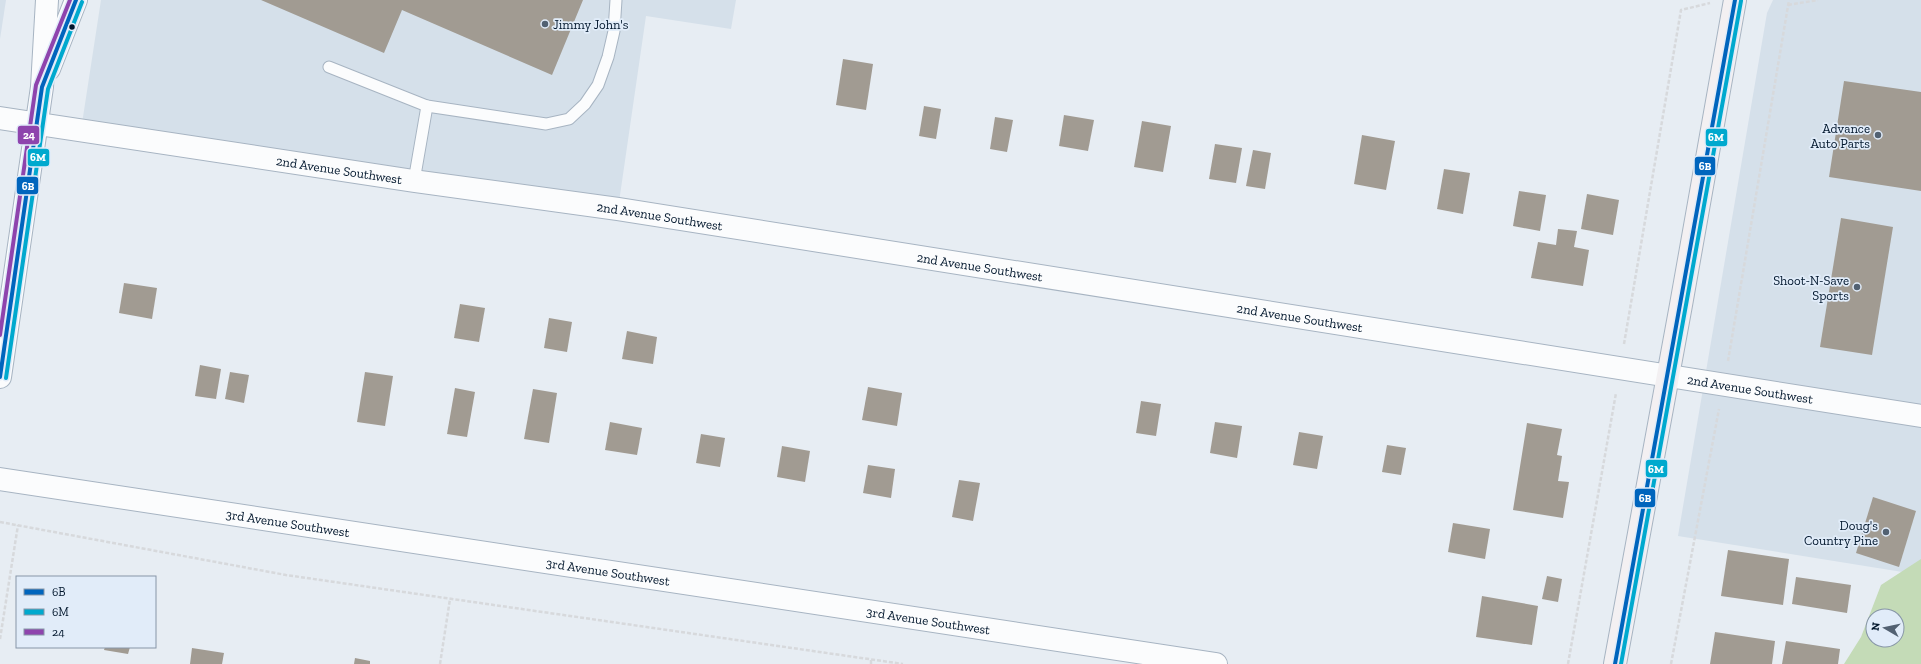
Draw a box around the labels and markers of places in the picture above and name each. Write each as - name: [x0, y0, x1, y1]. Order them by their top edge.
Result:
- place label: Jimmy John's: [553, 17, 629, 32]
- marker: Jimmy John's: [540, 19, 550, 29]
- unlabelled marker: [67, 22, 77, 32]
- place label: Advance Auto Parts: [1810, 121, 1870, 151]
- marker: Advance Auto Parts: [1873, 130, 1883, 140]
- place label: Shoot-N-Save Sports: [1773, 273, 1849, 303]
- marker: Shoot-N-Save Sports: [1852, 282, 1862, 292]
- place label: Doug's Country Pine: [1804, 518, 1878, 548]
- marker: Doug's Country Pine: [1881, 527, 1891, 537]

